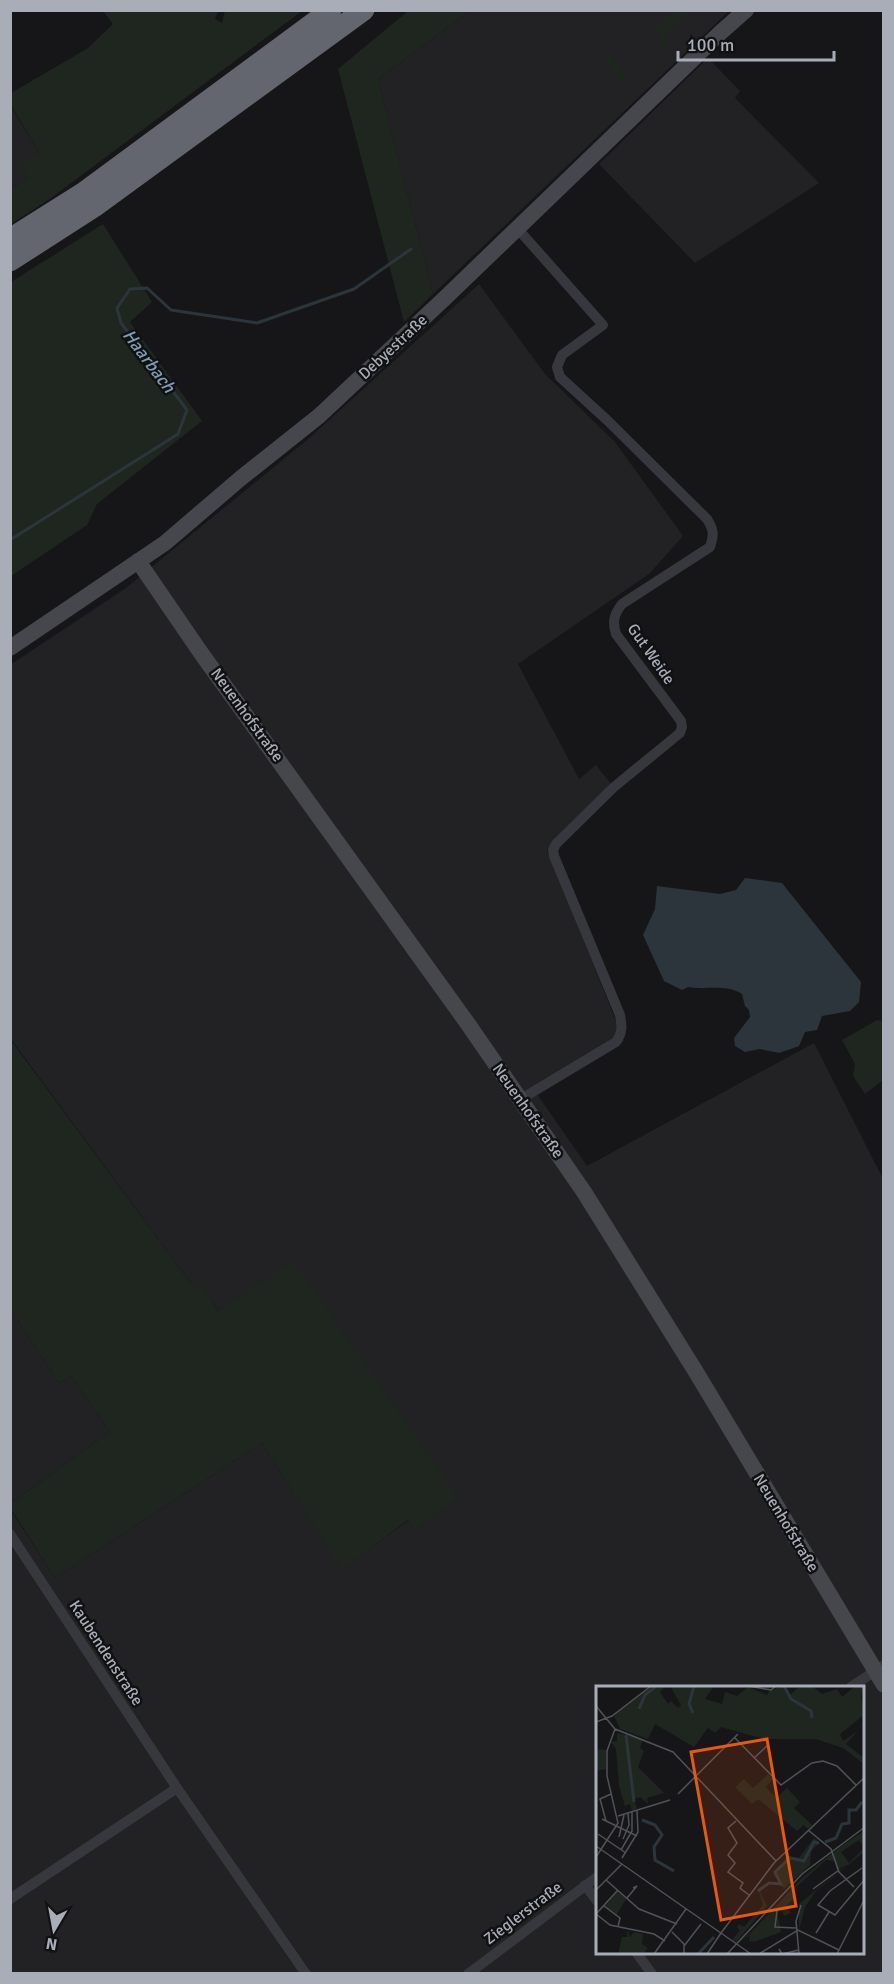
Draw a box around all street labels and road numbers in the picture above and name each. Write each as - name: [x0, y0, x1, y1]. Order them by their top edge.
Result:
- street label: Debyestraße: [354, 310, 432, 384]
- street label: Gut Weide: [623, 620, 679, 688]
- street label: Neuenhofstraße: [206, 664, 288, 766]
- street label: Neuenhofstraße: [488, 1060, 568, 1162]
- street label: Neuenhofstraße: [749, 1470, 823, 1576]
- street label: Kaubendenstraße: [65, 1597, 147, 1709]
- street label: Zieglerstraße: [480, 1877, 566, 1949]

